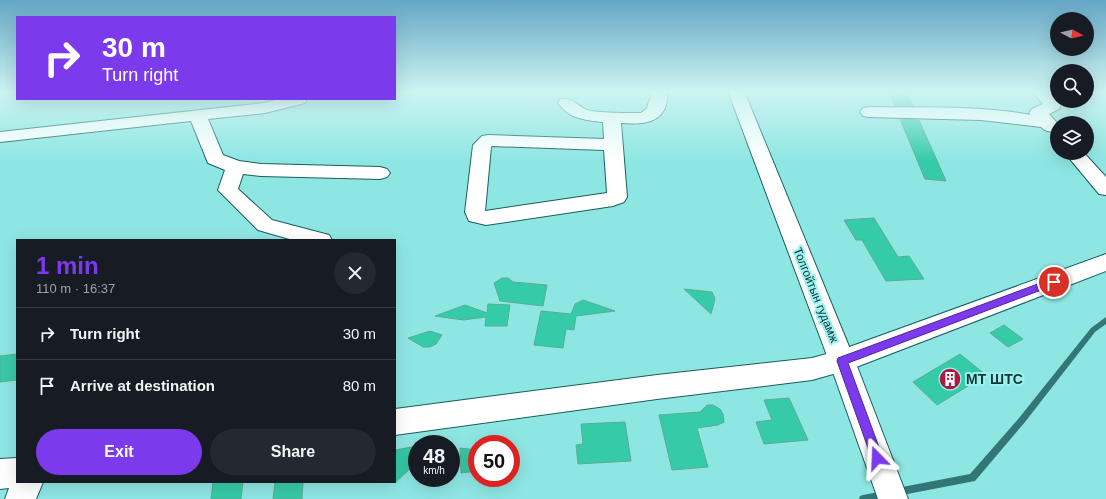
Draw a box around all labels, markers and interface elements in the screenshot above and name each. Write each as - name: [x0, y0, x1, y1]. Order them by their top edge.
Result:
- north arrow: [1050, 12, 1094, 56]
- map controls: [1050, 12, 1094, 160]
- icon: right: [36, 32, 88, 84]
- text: 30 m: [102, 32, 166, 63]
- button: search: [1050, 64, 1094, 108]
- text: Turn right: [102, 65, 178, 85]
- button: layers: [1050, 116, 1094, 160]
- street label: Толгойтын гудамж: [791, 245, 841, 345]
- text: 1 min: [36, 252, 99, 279]
- button: close: [334, 252, 376, 294]
- pin: [1037, 265, 1071, 299]
- icon: arrive: [1043, 271, 1065, 293]
- text: 110 m · 16:37: [36, 281, 115, 296]
- icon: right: [36, 323, 58, 345]
- text: Turn right: [70, 325, 140, 342]
- text: 30 m: [343, 325, 376, 342]
- building icon: MТ ШТС: [937, 366, 963, 392]
- place label: MТ ШТС: [966, 371, 1023, 387]
- icon: arrive: [36, 375, 58, 397]
- text: Arrive at destination: [70, 377, 215, 394]
- text: 80 m: [343, 377, 376, 394]
- button: Exit: [36, 429, 202, 475]
- button: Share: [210, 429, 376, 475]
- speed limit sign: 50: [468, 435, 520, 487]
- position arrow: [856, 437, 898, 479]
- text: 48: [423, 445, 445, 467]
- text: km/h: [423, 465, 445, 476]

